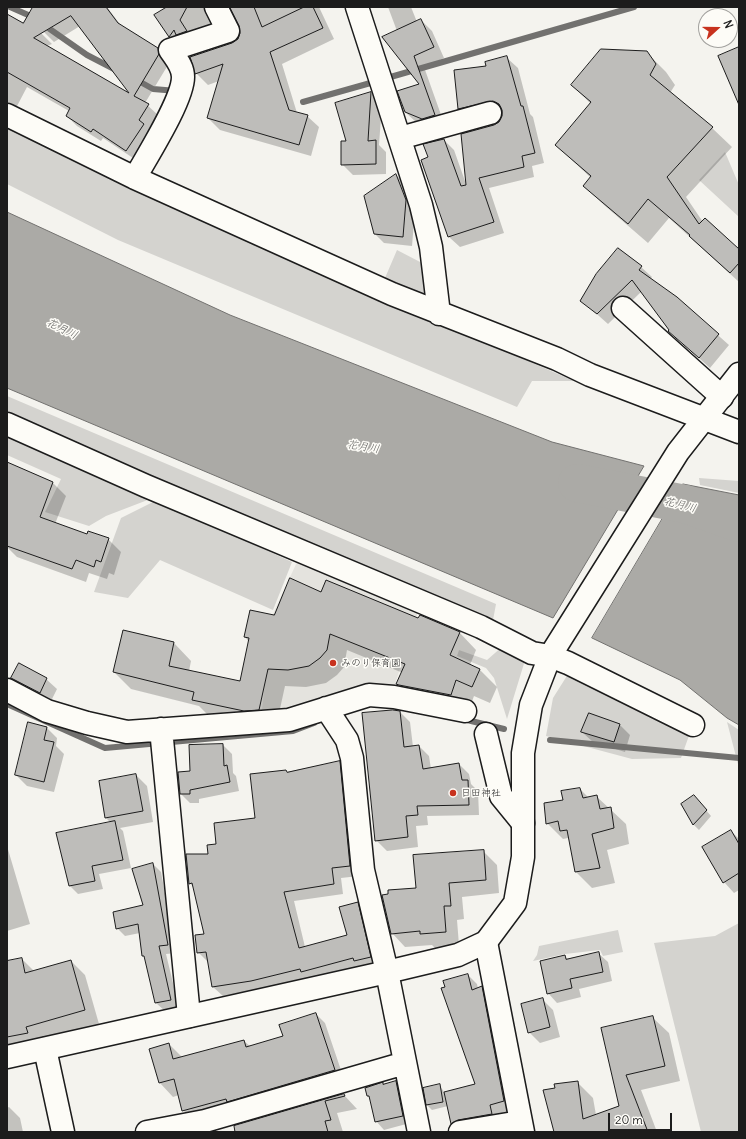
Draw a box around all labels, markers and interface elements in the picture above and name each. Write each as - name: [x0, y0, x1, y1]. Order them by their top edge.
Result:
- north arrow: [698, 8, 738, 48]
- text: N: [720, 18, 736, 30]
- water label: 花月川: [44, 316, 80, 342]
- water label: 花月川: [346, 438, 380, 456]
- water label: 花月川: [662, 495, 698, 515]
- place label: みのり保育園: [341, 657, 401, 669]
- marker: みのり保育園: [328, 658, 338, 668]
- place label: 日田神社: [461, 787, 501, 799]
- marker: 日田神社: [448, 788, 458, 798]
- scale bar: [610, 1105, 674, 1131]
- text: 20 m: [615, 1112, 643, 1127]

